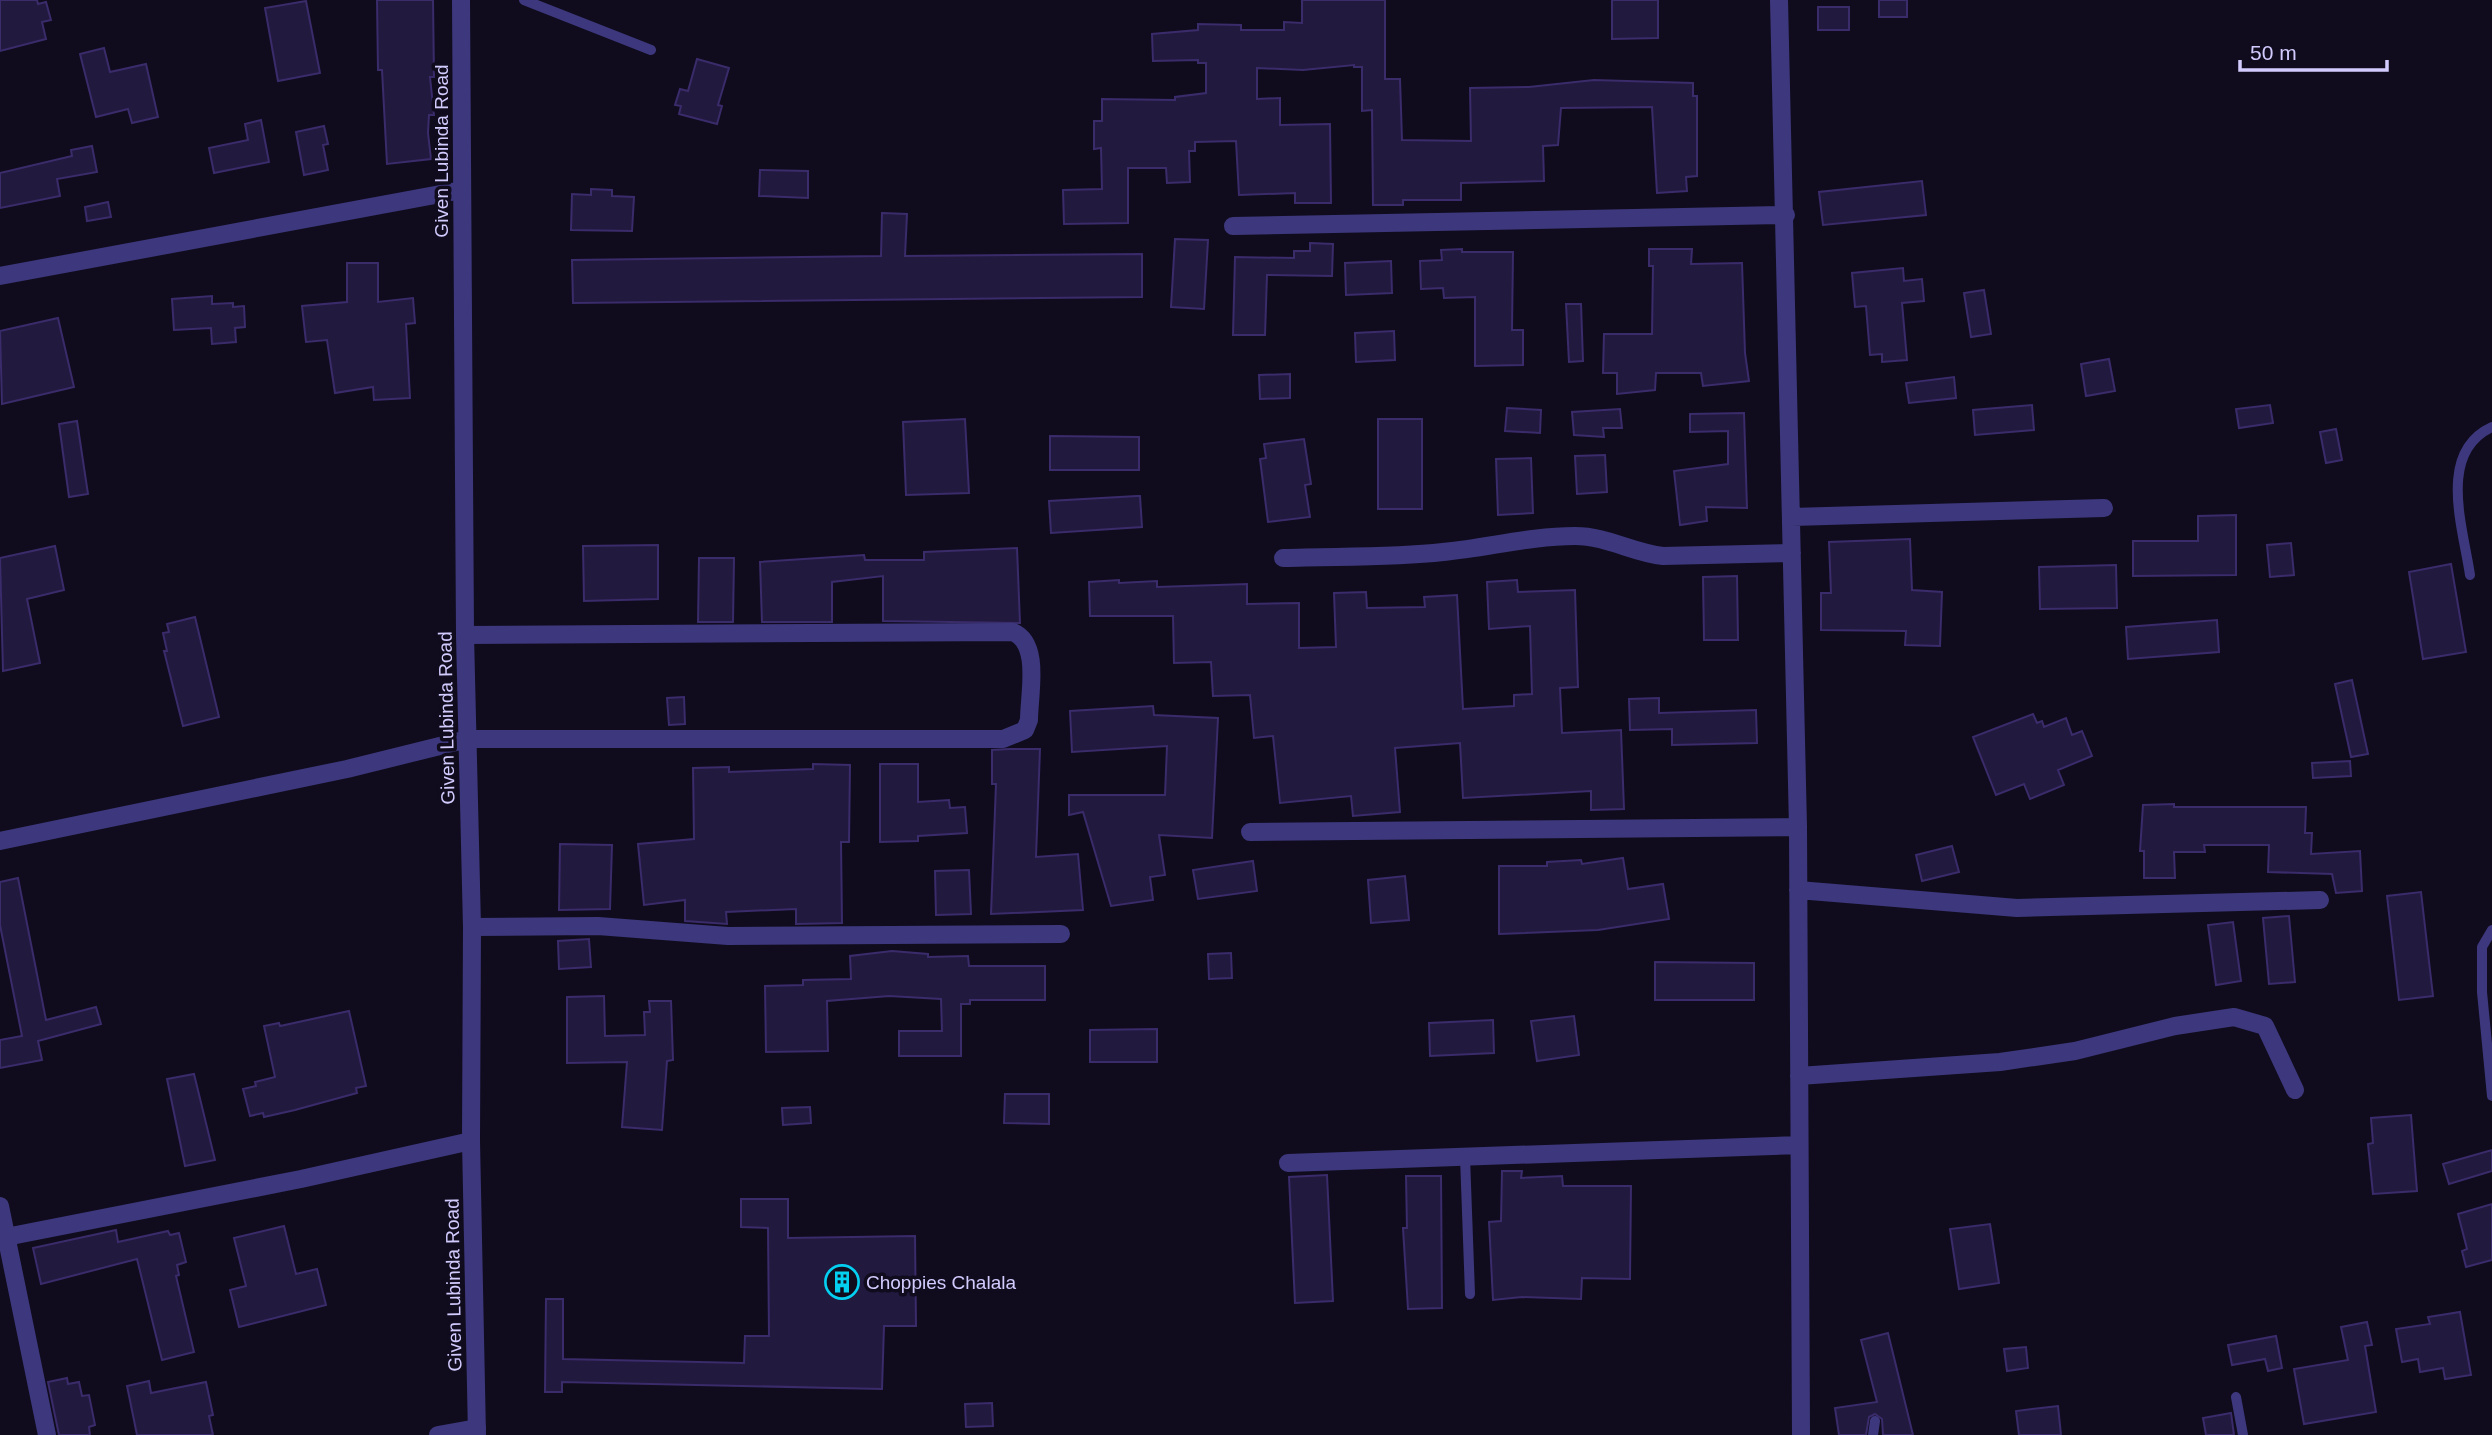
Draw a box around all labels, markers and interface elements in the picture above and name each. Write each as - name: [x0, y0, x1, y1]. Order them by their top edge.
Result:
- scale bar: [2240, 28, 2387, 72]
- text: 50 m: [2250, 41, 2297, 64]
- street label: Given Lubinda Road: [431, 64, 452, 238]
- street label: Given Lubinda Road: [434, 631, 459, 805]
- street label: Given Lubinda Road: [441, 1198, 466, 1372]
- building icon: Choppies Chalala: [823, 1263, 861, 1301]
- place label: Choppies Chalala: [866, 1272, 1016, 1293]

